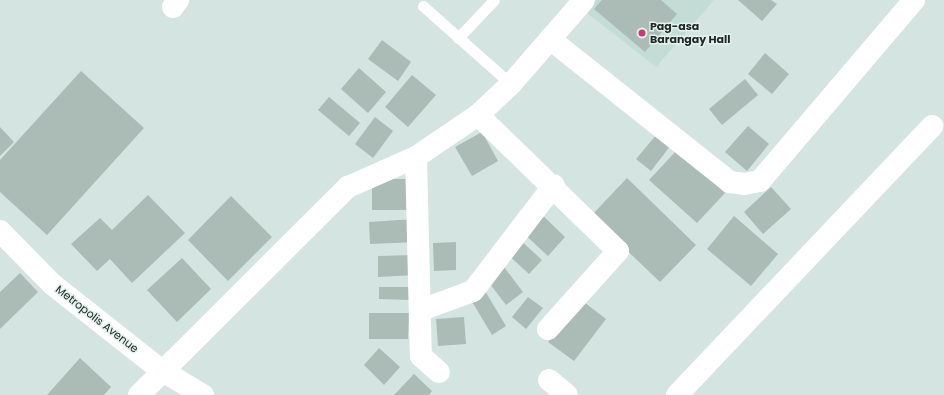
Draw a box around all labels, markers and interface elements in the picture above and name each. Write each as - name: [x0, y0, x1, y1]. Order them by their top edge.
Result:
- place label: Pag-asa Barangay Hall: [650, 20, 731, 46]
- marker: Pag-asa Barangay Hall: [637, 28, 647, 38]
- street label: Metropolis Avenue: [53, 283, 141, 355]

